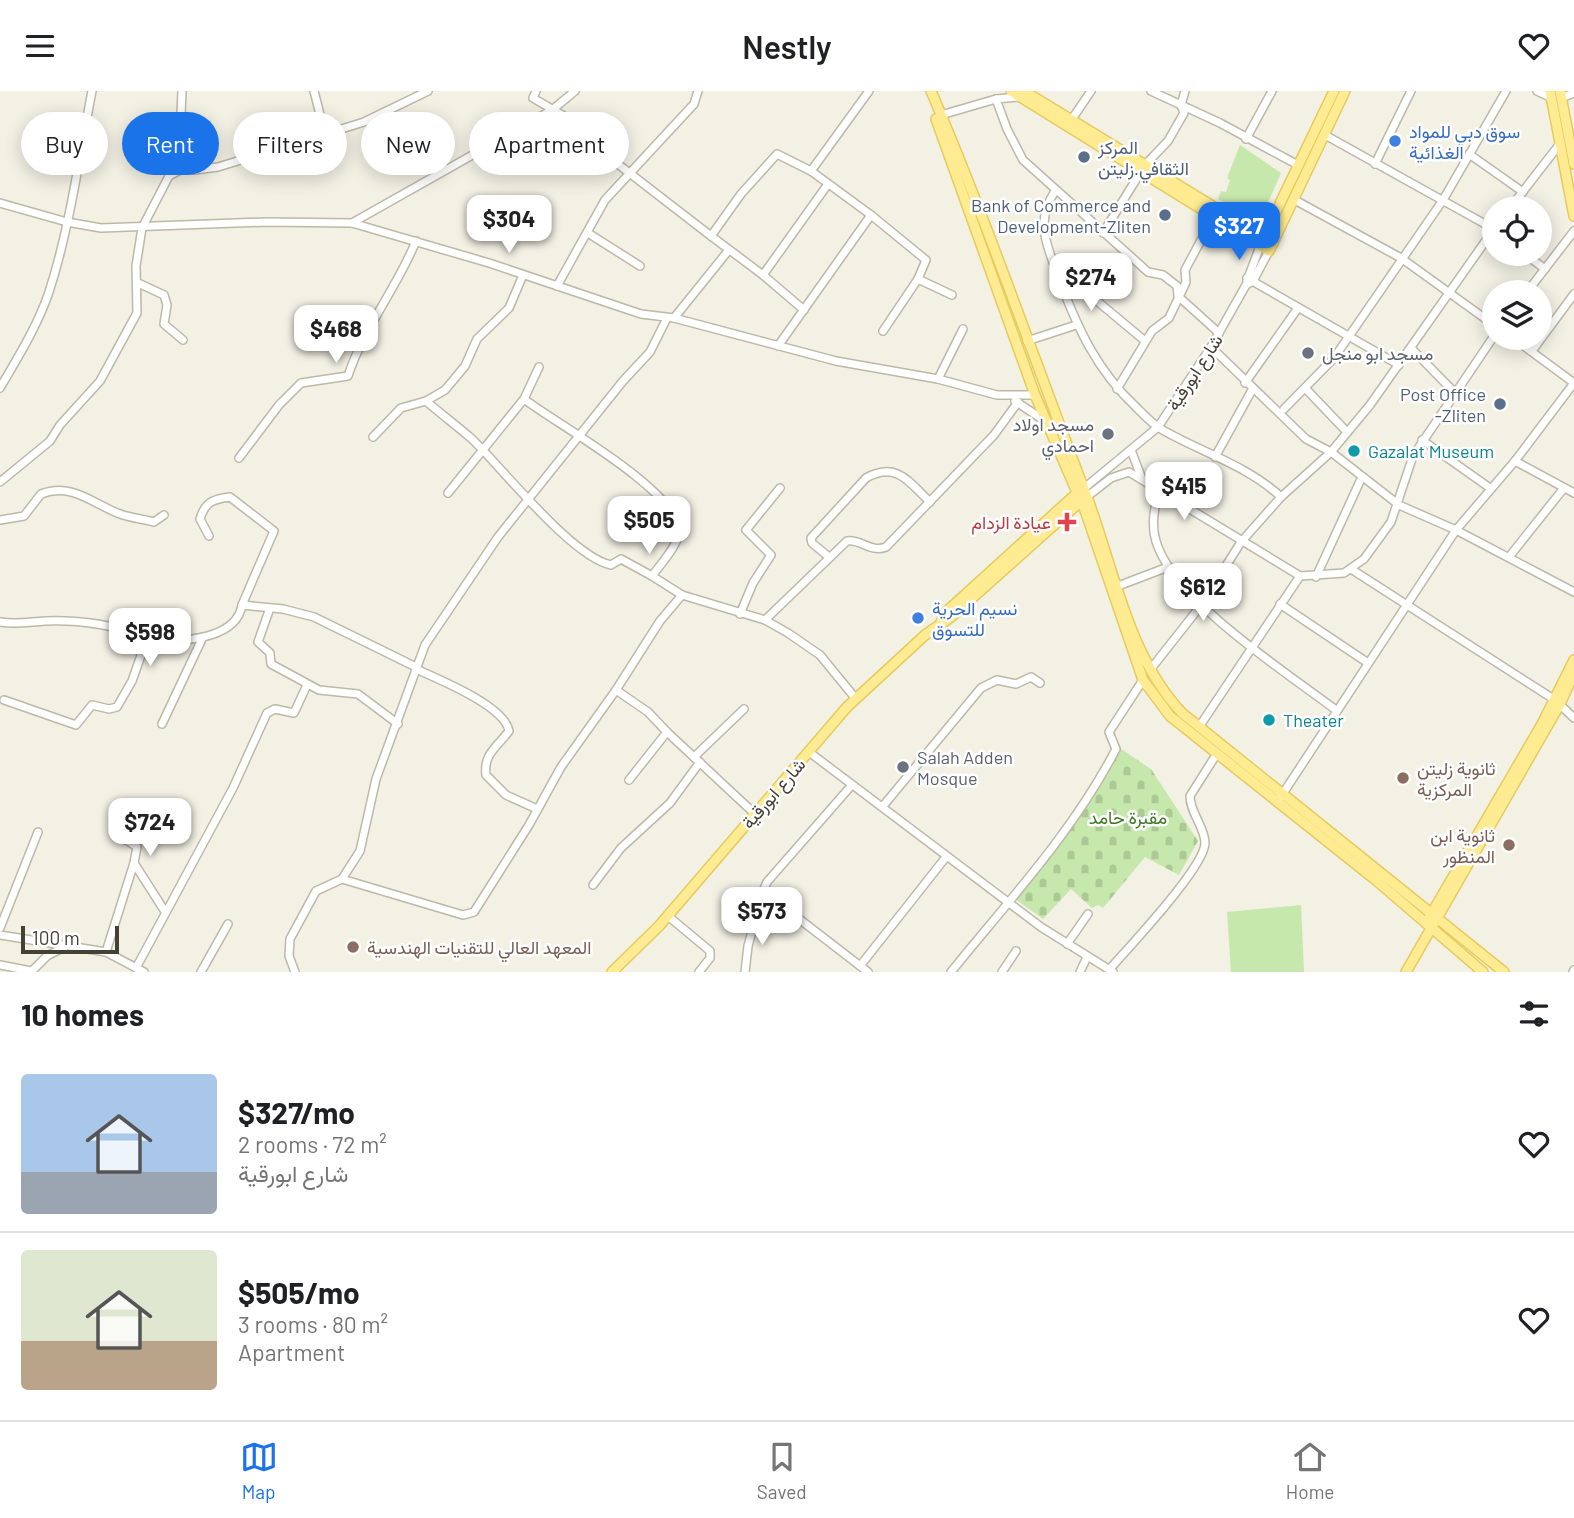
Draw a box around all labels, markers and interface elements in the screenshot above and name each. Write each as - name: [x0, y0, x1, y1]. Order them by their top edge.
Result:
- icon: menu: [21, 27, 59, 65]
- text: Nestly: [742, 27, 832, 65]
- icon: heart: [1515, 27, 1553, 65]
- chip: Buy: [21, 112, 108, 175]
- chip: Rent: [122, 112, 219, 175]
- chip: Filters: [233, 112, 347, 175]
- chip: New: [361, 112, 455, 175]
- chip: Apartment: [469, 112, 629, 175]
- place label: سوق دبي للمواد الغذائية: [1409, 120, 1520, 163]
- marker: سوق دبي للمواد الغذائية: [1387, 133, 1403, 149]
- place label: المركز الثقافي.زليتن: [1097, 136, 1189, 184]
- marker: المركز الثقافي.زليتن: [1076, 149, 1092, 165]
- place label: Bank of Commerce and Development-Zliten: [971, 194, 1151, 237]
- pin: $304: [468, 195, 550, 255]
- map controls: [1482, 196, 1552, 350]
- button: locate: [1482, 196, 1552, 266]
- pin: $327: [1198, 202, 1280, 262]
- text: $304: [483, 204, 535, 232]
- marker: Bank of Commerce and Development-Zliten: [1157, 207, 1173, 223]
- text: $327: [1214, 211, 1264, 239]
- pin: $274: [1050, 253, 1132, 313]
- text: $274: [1065, 262, 1117, 290]
- button: layers: [1482, 280, 1552, 350]
- pin: $468: [295, 306, 377, 365]
- text: $468: [310, 314, 362, 342]
- street label: شارع ابورقية: [1161, 330, 1228, 415]
- place label: مسجد ابو منجل: [1322, 342, 1433, 365]
- marker: مسجد ابو منجل: [1300, 345, 1316, 361]
- place label: Post Office -Zliten: [1400, 383, 1486, 426]
- marker: Post Office -Zliten: [1492, 396, 1508, 412]
- place label: مسجد اولاد احمادي: [1013, 413, 1094, 461]
- marker: مسجد اولاد احمادي: [1100, 426, 1116, 442]
- place label: Gazalat Museum: [1368, 440, 1494, 462]
- marker: Gazalat Museum: [1346, 443, 1362, 459]
- pin: $415: [1143, 463, 1225, 522]
- text: $415: [1161, 471, 1207, 499]
- pin: $505: [608, 497, 690, 556]
- text: $505: [623, 505, 675, 533]
- place label: عيادة الزدام: [971, 511, 1051, 535]
- marker: عيادة الزدام: [1057, 512, 1077, 532]
- pin: $612: [1162, 563, 1244, 623]
- text: $612: [1180, 572, 1226, 600]
- place label: نسيم الحرية للتسوق: [932, 597, 1017, 641]
- pin: $598: [109, 609, 191, 668]
- marker: نسيم الحرية للتسوق: [910, 610, 926, 626]
- text: $598: [125, 617, 175, 645]
- place label: Theater: [1283, 709, 1344, 731]
- marker: Theater: [1261, 712, 1277, 728]
- place label: Salah Adden Mosque: [917, 746, 1013, 789]
- street label: شارع ابورقية: [736, 753, 811, 834]
- place label: ثانوية زليتن المركزية: [1417, 757, 1495, 801]
- marker: Salah Adden Mosque: [895, 759, 911, 775]
- marker: ثانوية زليتن المركزية: [1395, 770, 1411, 786]
- pin: $724: [109, 799, 191, 858]
- park label: مقبرة حامد: [1089, 806, 1167, 829]
- text: $724: [124, 807, 176, 835]
- place label: ثانوية ابن المنظور: [1430, 824, 1495, 868]
- marker: ثانوية ابن المنظور: [1501, 837, 1517, 853]
- pin: $573: [721, 887, 803, 947]
- text: $573: [737, 896, 787, 924]
- scale bar: [21, 923, 119, 955]
- text: 100 m: [32, 926, 80, 949]
- place label: المعهد العالي للتقنيات الهندسية: [367, 936, 591, 963]
- marker: المعهد العالي للتقنيات الهندسية: [345, 939, 361, 955]
- icon: filters: [1515, 995, 1553, 1033]
- text: 10 homes: [21, 996, 144, 1032]
- text: $327/mo: [238, 1094, 355, 1130]
- icon: home: [77, 1102, 161, 1186]
- icon: heart: [1515, 1125, 1553, 1163]
- text: 2 rooms · 72 m²: [238, 1130, 387, 1158]
- text: شارع ابورقية: [238, 1159, 348, 1187]
- text: $505/mo: [238, 1274, 360, 1310]
- icon: home: [77, 1278, 161, 1362]
- icon: heart: [1515, 1301, 1553, 1339]
- text: 3 rooms · 80 m²: [238, 1310, 388, 1338]
- text: Apartment: [238, 1338, 345, 1366]
- tab: Map: [240, 1438, 278, 1503]
- tab: Saved: [757, 1438, 807, 1503]
- tab: Home: [1286, 1438, 1334, 1503]

